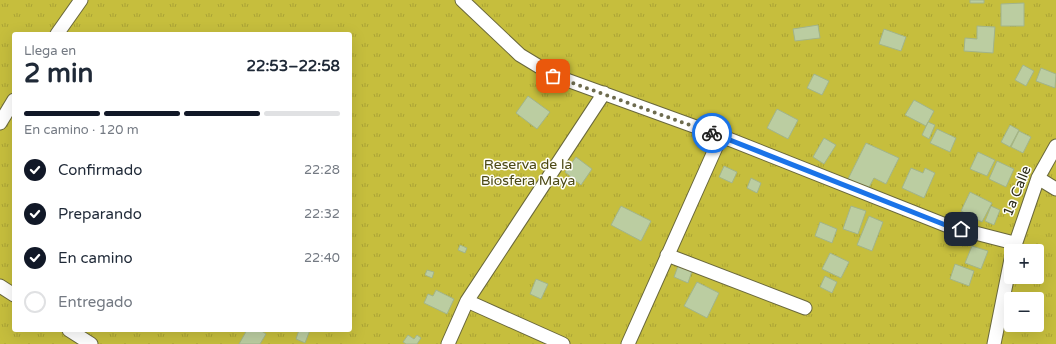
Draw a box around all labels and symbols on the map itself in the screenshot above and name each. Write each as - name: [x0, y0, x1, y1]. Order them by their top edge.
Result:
- pin: [536, 59, 570, 93]
- courier: [692, 113, 732, 153]
- park label: Reserva de la Biosfera Maya: [481, 156, 575, 189]
- street label: 1a Calle: [999, 163, 1035, 219]
- pin: [944, 212, 978, 246]

